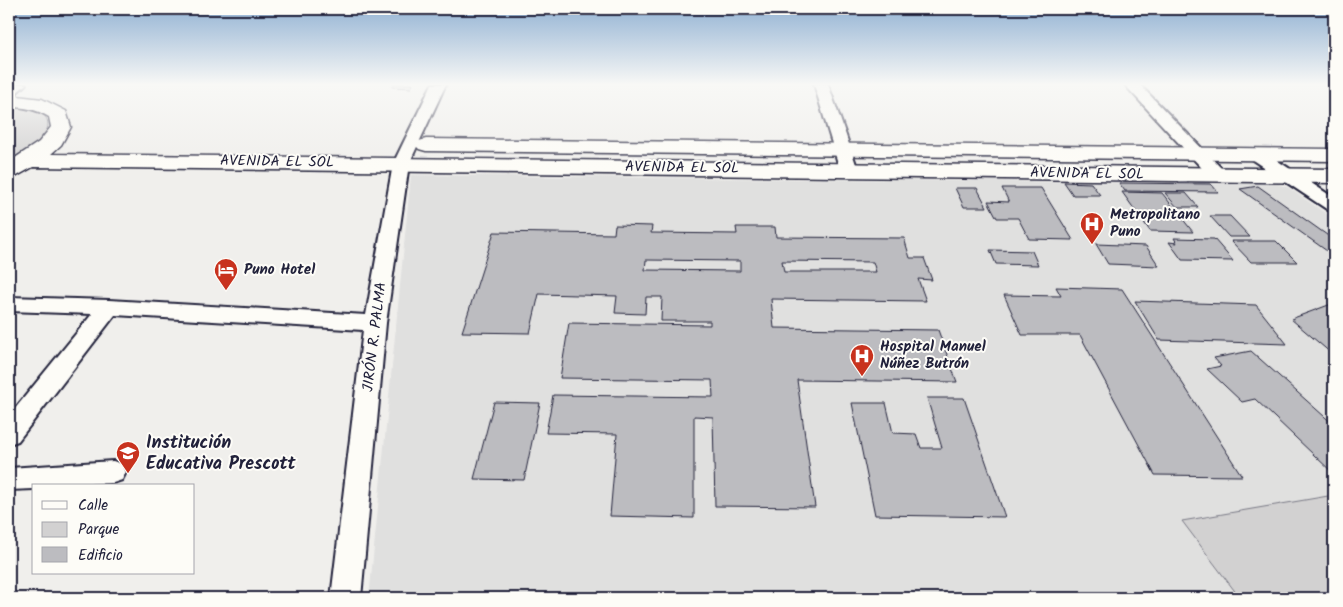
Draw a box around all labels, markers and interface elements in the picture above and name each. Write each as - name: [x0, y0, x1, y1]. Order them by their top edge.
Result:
- street label: AVENIDA EL SOL: [220, 149, 334, 175]
- street label: AVENIDA EL SOL: [625, 155, 739, 181]
- street label: AVENIDA EL SOL: [1030, 161, 1144, 187]
- place label: Metropolitano Puno: [1110, 203, 1200, 244]
- hospital icon: Metropolitano Puno: [1079, 211, 1105, 245]
- hotel icon: Puno Hotel: [213, 257, 239, 291]
- place label: Puno Hotel: [244, 258, 315, 282]
- street label: JIRÓN R. PALMA: [356, 281, 394, 393]
- place label: Hospital Manuel Núñez Butrón: [880, 335, 986, 376]
- hospital icon: Hospital Manuel Núñez Butrón: [849, 343, 875, 377]
- place label: Institución Educativa Prescott: [146, 429, 297, 479]
- school or university icon: Institución Educativa Prescott: [115, 440, 141, 474]
- legend: [32, 484, 195, 574]
- text: Calle: [78, 494, 108, 518]
- text: Parque: [78, 518, 119, 542]
- text: Edificio: [78, 544, 123, 568]

